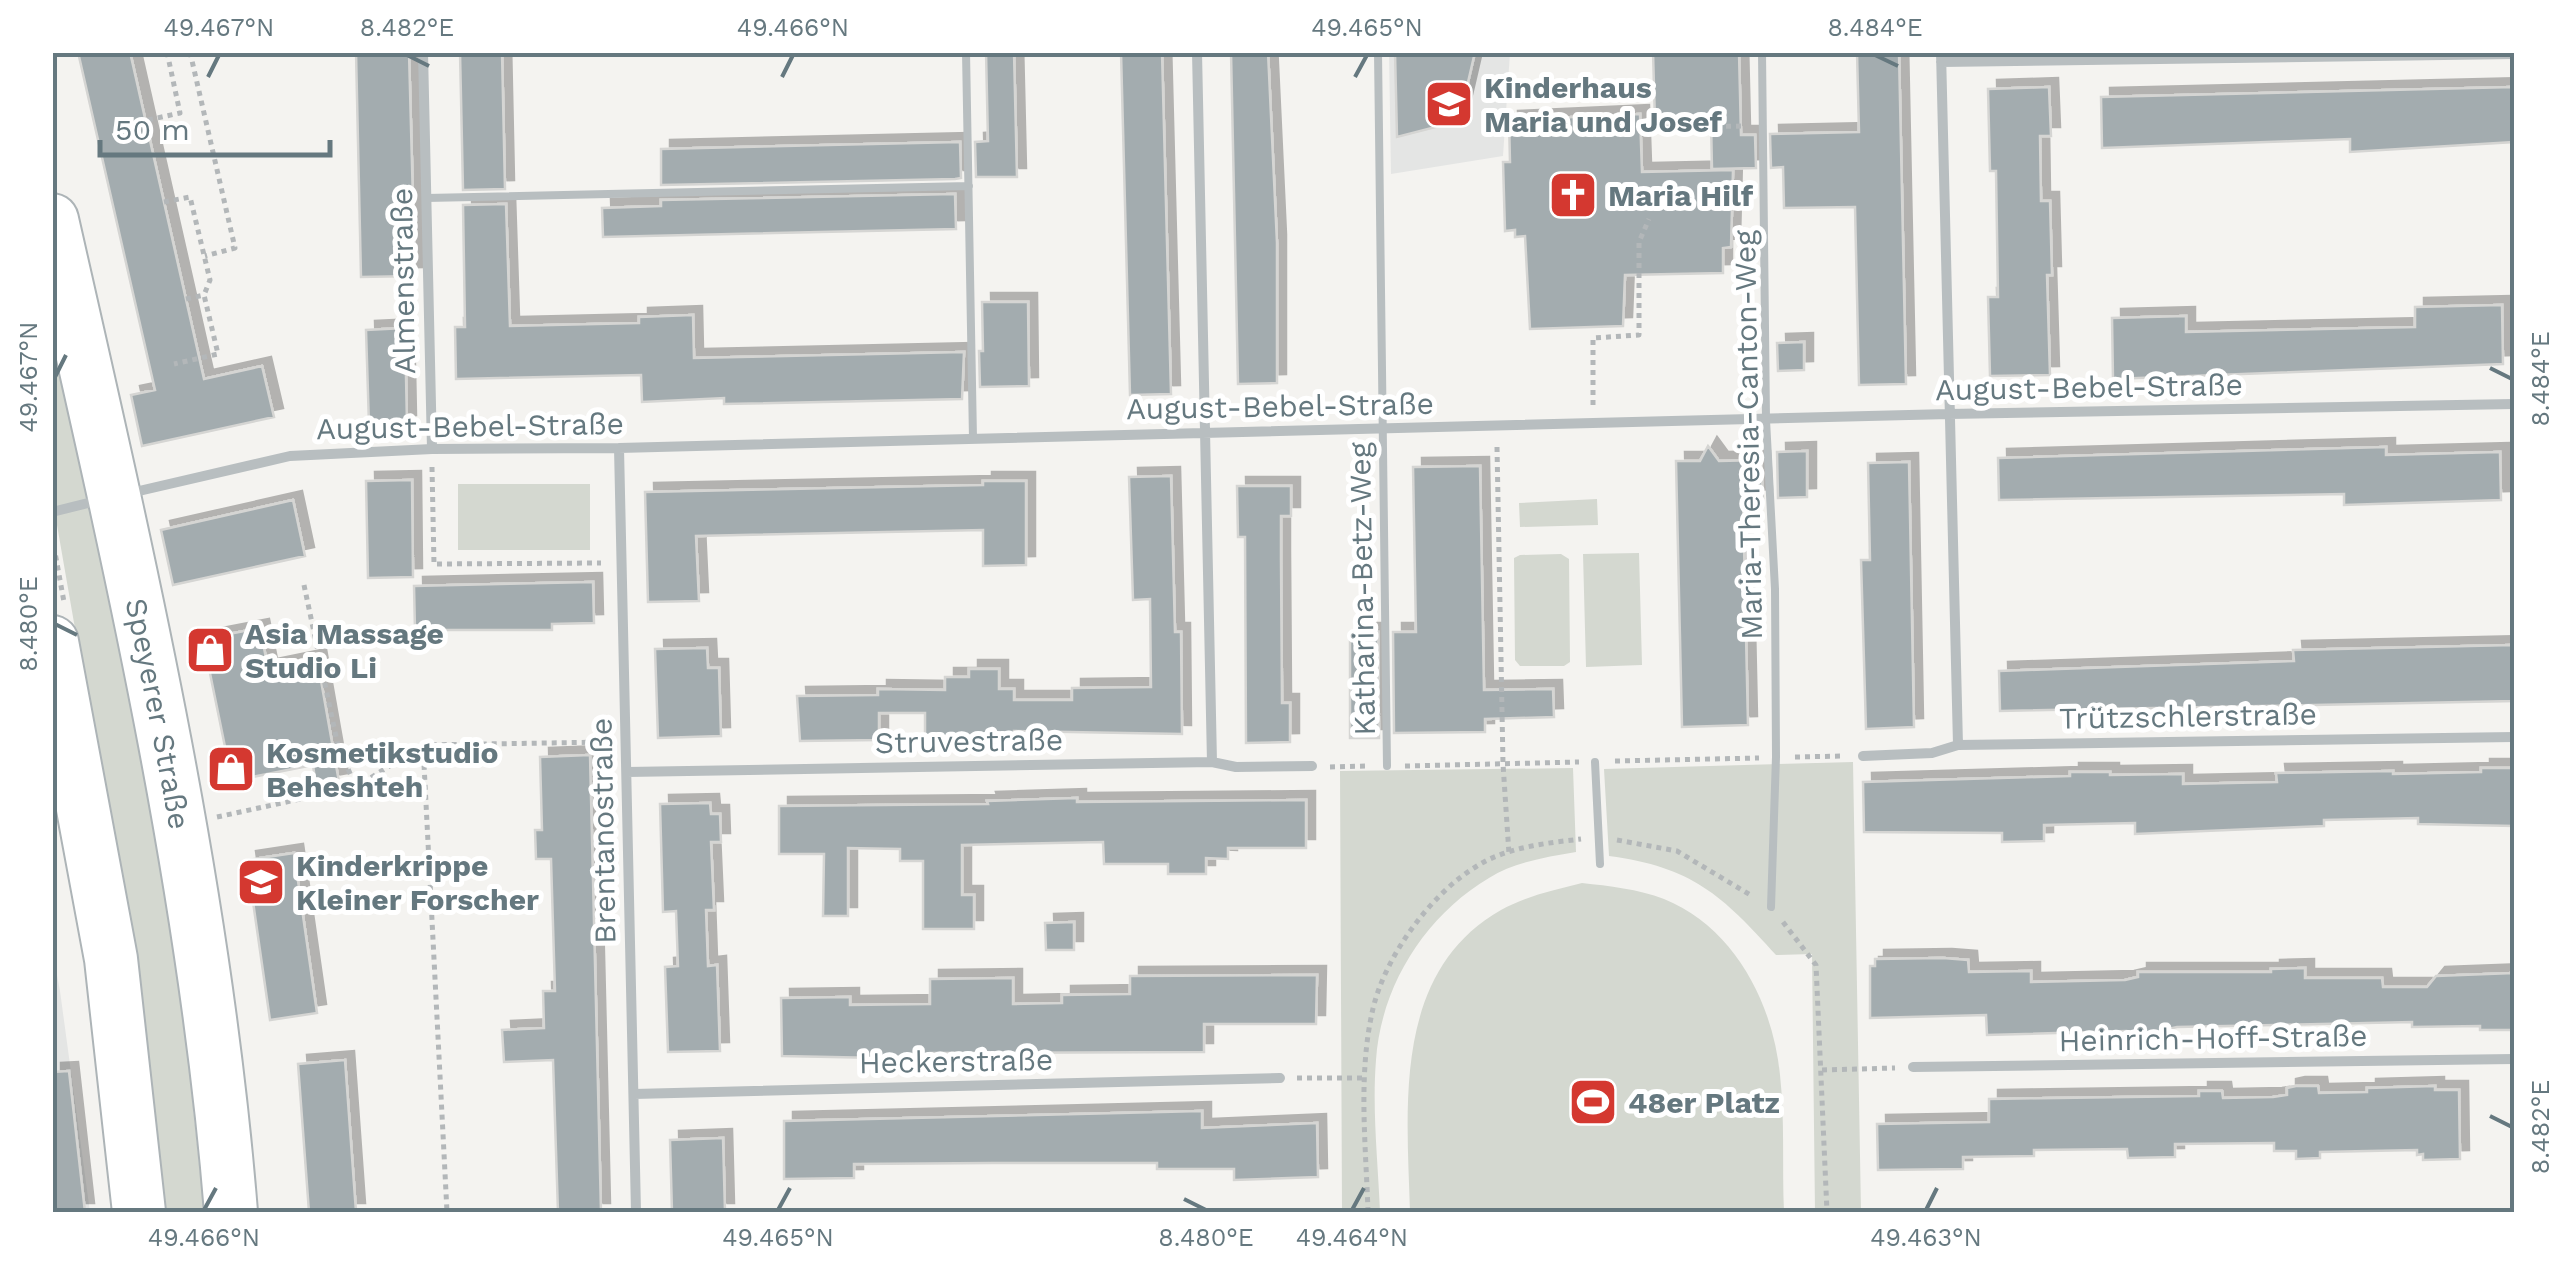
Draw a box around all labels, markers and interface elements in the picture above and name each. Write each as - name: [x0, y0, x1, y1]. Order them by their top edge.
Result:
- text: 49.467°N: [164, 13, 274, 42]
- text: 8.482°E: [360, 13, 454, 42]
- text: 49.466°N: [737, 13, 849, 42]
- text: 49.465°N: [1311, 13, 1423, 42]
- text: 8.484°E: [1827, 13, 1923, 42]
- place label: Kinderhaus Maria und Josef: [1484, 70, 1723, 139]
- school or university icon: Kinderhaus Maria und Josef: [1423, 78, 1475, 130]
- scale bar: [100, 95, 330, 157]
- text: 50 m: [115, 112, 190, 147]
- church icon: Maria Hilf: [1547, 169, 1599, 221]
- place label: Maria Hilf: [1608, 178, 1754, 213]
- street label: Almenstraße: [384, 187, 422, 375]
- street label: Maria-Theresia-Canton-Weg: [1727, 230, 1769, 640]
- text: 49.467°N: [14, 322, 43, 432]
- text: 8.484°E: [2526, 331, 2555, 427]
- street label: August-Bebel-Straße: [1935, 367, 2243, 407]
- street label: August-Bebel-Straße: [1126, 386, 1434, 426]
- street label: August-Bebel-Straße: [316, 406, 624, 446]
- street label: Katharina-Betz-Weg: [1342, 442, 1382, 736]
- text: 8.480°E: [14, 576, 43, 672]
- street label: Speyerer Straße: [119, 595, 198, 832]
- place label: Asia Massage Studio Li: [245, 616, 444, 685]
- shop icon: Asia Massage Studio Li: [184, 624, 236, 676]
- street label: Trützschlerstraße: [2059, 696, 2317, 736]
- street label: Brentanostraße: [584, 718, 622, 944]
- street label: Struvestraße: [874, 722, 1064, 760]
- place label: Kosmetikstudio Beheshteh: [266, 735, 499, 804]
- shop icon: Kosmetikstudio Beheshteh: [205, 743, 257, 795]
- place label: Kinderkrippe Kleiner Forscher: [296, 848, 539, 917]
- school or university icon: Kinderkrippe Kleiner Forscher: [235, 856, 287, 908]
- street label: Heinrich-Hoff-Straße: [2058, 1018, 2368, 1058]
- street label: Heckerstraße: [859, 1042, 1053, 1080]
- sports icon: 48er Platz: [1567, 1076, 1619, 1128]
- text: 8.482°E: [2526, 1080, 2555, 1174]
- place label: 48er Platz: [1628, 1085, 1780, 1120]
- text: 49.466°N: [148, 1223, 260, 1252]
- text: 49.465°N: [722, 1223, 834, 1252]
- text: 8.480°E: [1158, 1223, 1254, 1252]
- text: 49.464°N: [1296, 1223, 1408, 1252]
- text: 49.463°N: [1870, 1223, 1982, 1252]

